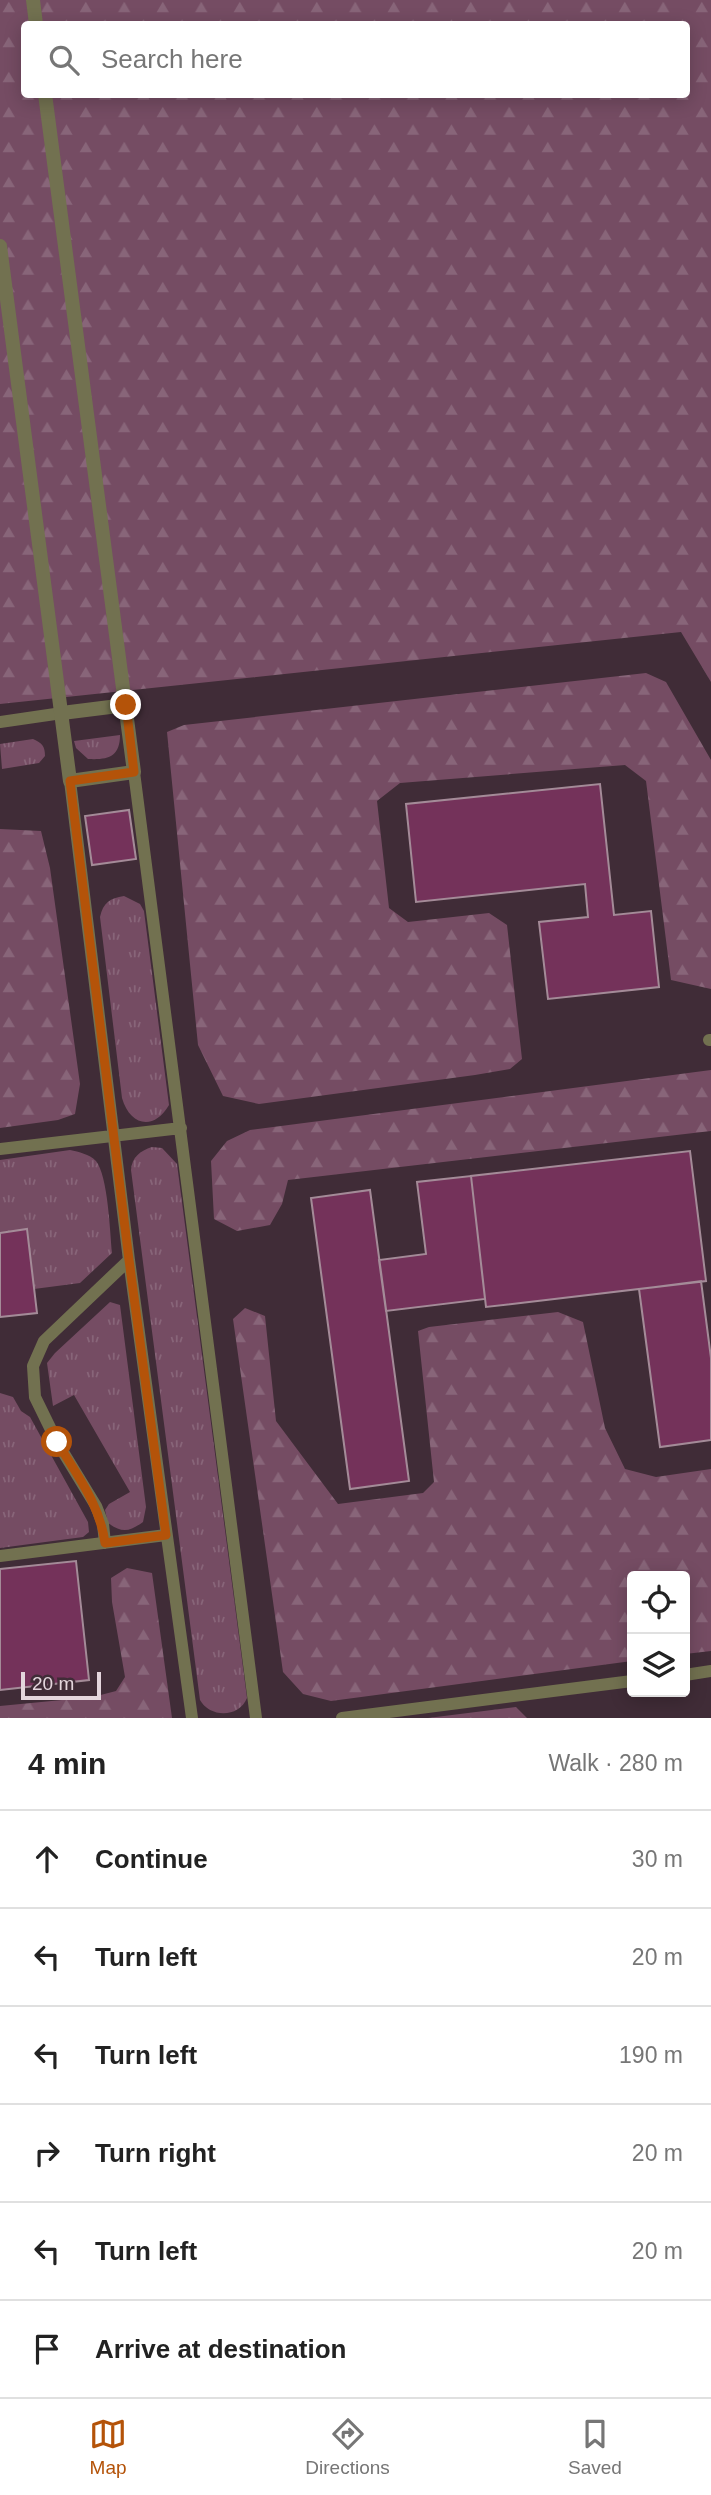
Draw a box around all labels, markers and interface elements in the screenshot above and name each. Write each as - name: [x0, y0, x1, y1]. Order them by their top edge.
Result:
- search box: [21, 21, 690, 98]
- icon: search: [45, 41, 83, 79]
- text: Search here: [101, 44, 243, 74]
- route end: [110, 689, 141, 720]
- route start: [41, 1426, 72, 1457]
- map controls: [627, 1571, 690, 1697]
- button: locate: [627, 1571, 690, 1634]
- button: layers: [627, 1634, 690, 1697]
- scale bar: [21, 1669, 102, 1701]
- text: 20 m: [32, 1673, 74, 1694]
- text: 4 min: [28, 1747, 106, 1780]
- text: Walk · 280 m: [548, 1750, 683, 1776]
- icon: ahead: [28, 1840, 66, 1878]
- text: Continue: [95, 1844, 208, 1874]
- text: 30 m: [632, 1846, 683, 1872]
- icon: left: [28, 1938, 66, 1976]
- text: Turn left: [95, 1942, 197, 1972]
- text: 20 m: [632, 1944, 683, 1970]
- icon: left: [28, 2036, 66, 2074]
- text: Turn left: [95, 2040, 197, 2070]
- text: 190 m: [619, 2042, 683, 2068]
- icon: right: [28, 2134, 66, 2172]
- text: Turn right: [95, 2138, 216, 2168]
- text: 20 m: [632, 2140, 683, 2166]
- icon: left: [28, 2232, 66, 2270]
- text: Turn left: [95, 2236, 197, 2266]
- text: 20 m: [632, 2238, 683, 2264]
- icon: arrive: [28, 2330, 66, 2368]
- text: Arrive at destination: [95, 2334, 346, 2364]
- tab: Map: [89, 2415, 127, 2479]
- tab: Directions: [305, 2415, 390, 2479]
- tab: Saved: [568, 2415, 622, 2479]

